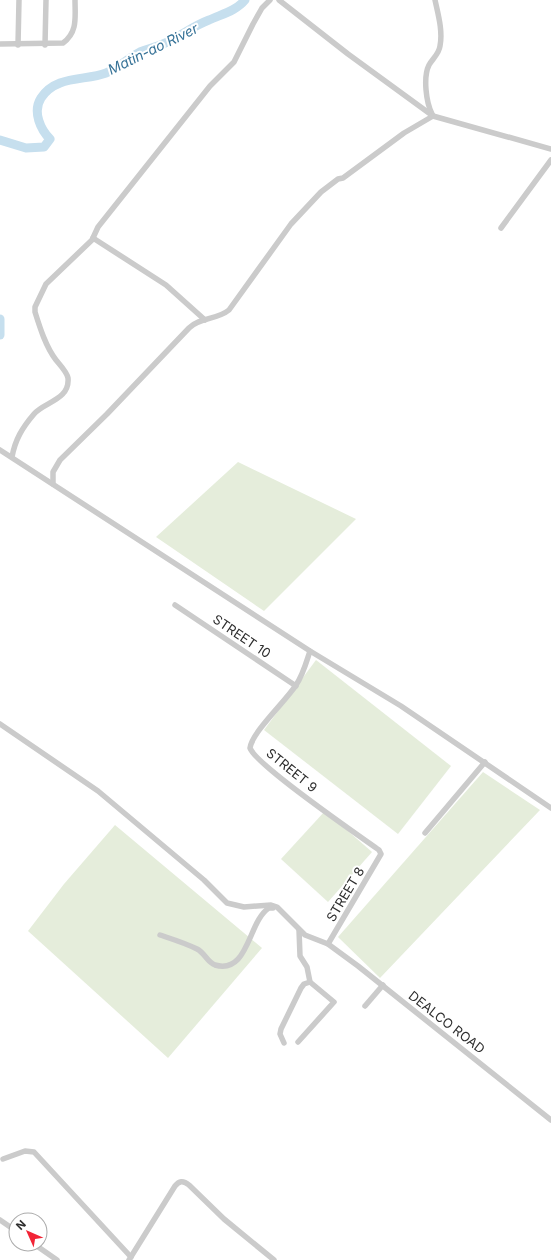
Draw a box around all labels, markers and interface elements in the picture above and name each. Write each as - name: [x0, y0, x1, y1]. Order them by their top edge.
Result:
- water label: Matin-ao River: [105, 19, 201, 78]
- street label: STREET 10: [210, 611, 274, 661]
- street label: STREET 9: [263, 745, 321, 795]
- street label: STREET 8: [322, 864, 368, 924]
- street label: DEALCO ROAD: [406, 987, 488, 1057]
- north arrow: [8, 1212, 48, 1252]
- text: N: [13, 1217, 29, 1233]

